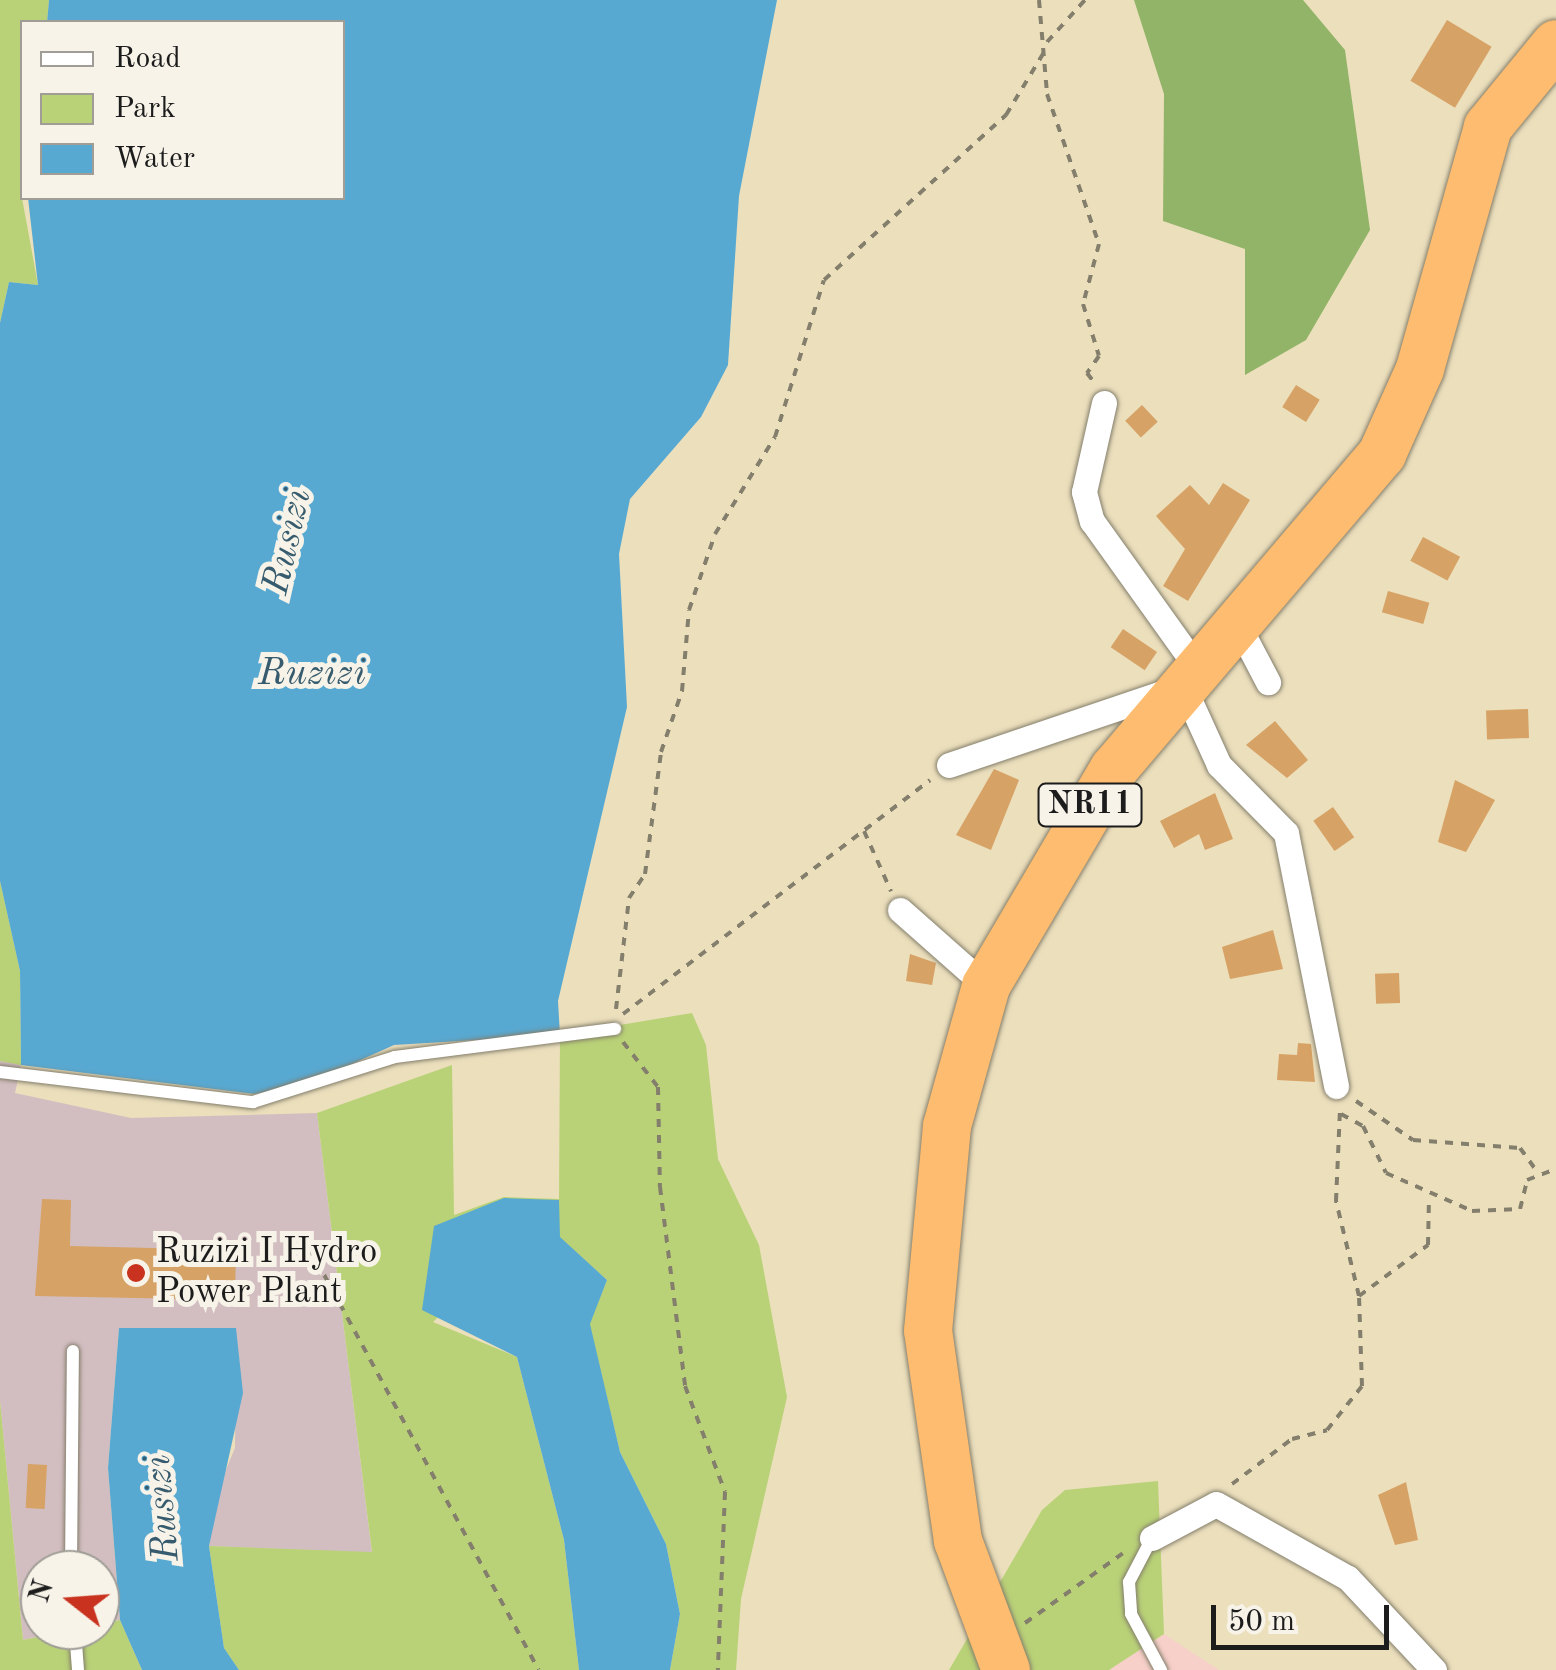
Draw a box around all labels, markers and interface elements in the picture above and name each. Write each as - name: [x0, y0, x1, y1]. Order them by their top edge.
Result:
- legend: [20, 20, 345, 200]
- text: Road: [114, 44, 181, 74]
- text: Park: [114, 94, 176, 124]
- text: Water: [114, 144, 195, 174]
- water label: Rusizi: [255, 485, 323, 599]
- water label: Ruzizi: [258, 652, 366, 698]
- road number: NR11: [1038, 778, 1142, 832]
- place label: Ruzizi I Hydro Power Plant: [156, 1232, 377, 1314]
- marker: Ruzizi I Hydro Power Plant: [125, 1262, 147, 1284]
- water label: Rusizi: [137, 1453, 191, 1563]
- north arrow: [20, 1550, 120, 1650]
- text: N: [27, 1577, 60, 1606]
- scale bar: [1216, 1585, 1394, 1647]
- text: 50 m: [1228, 1607, 1295, 1637]

